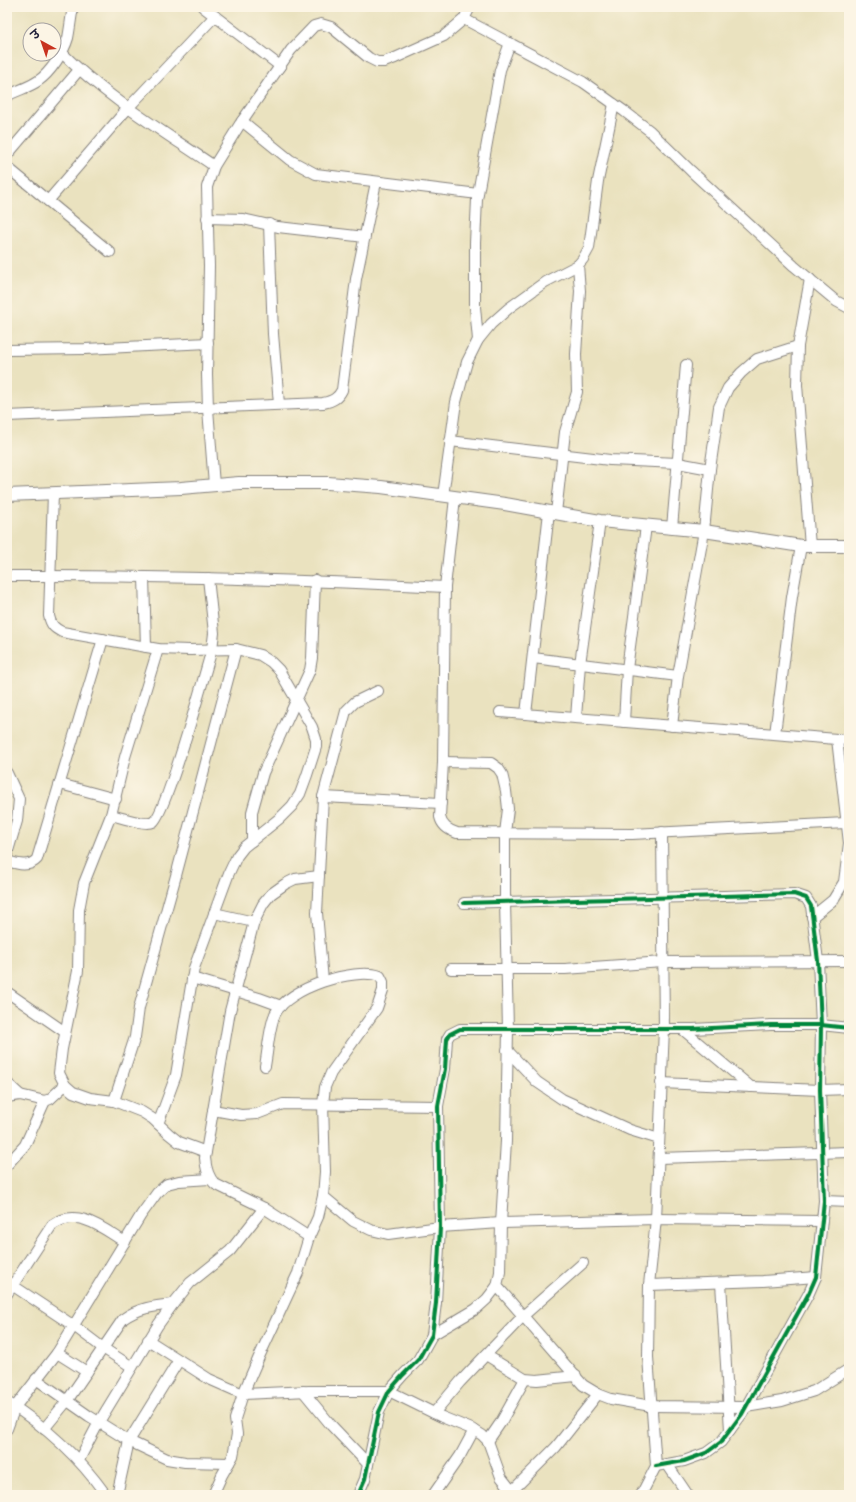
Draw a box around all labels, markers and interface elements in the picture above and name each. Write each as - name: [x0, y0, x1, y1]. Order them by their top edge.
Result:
- north arrow: [22, 22, 62, 62]
- text: उ: [27, 26, 45, 44]

